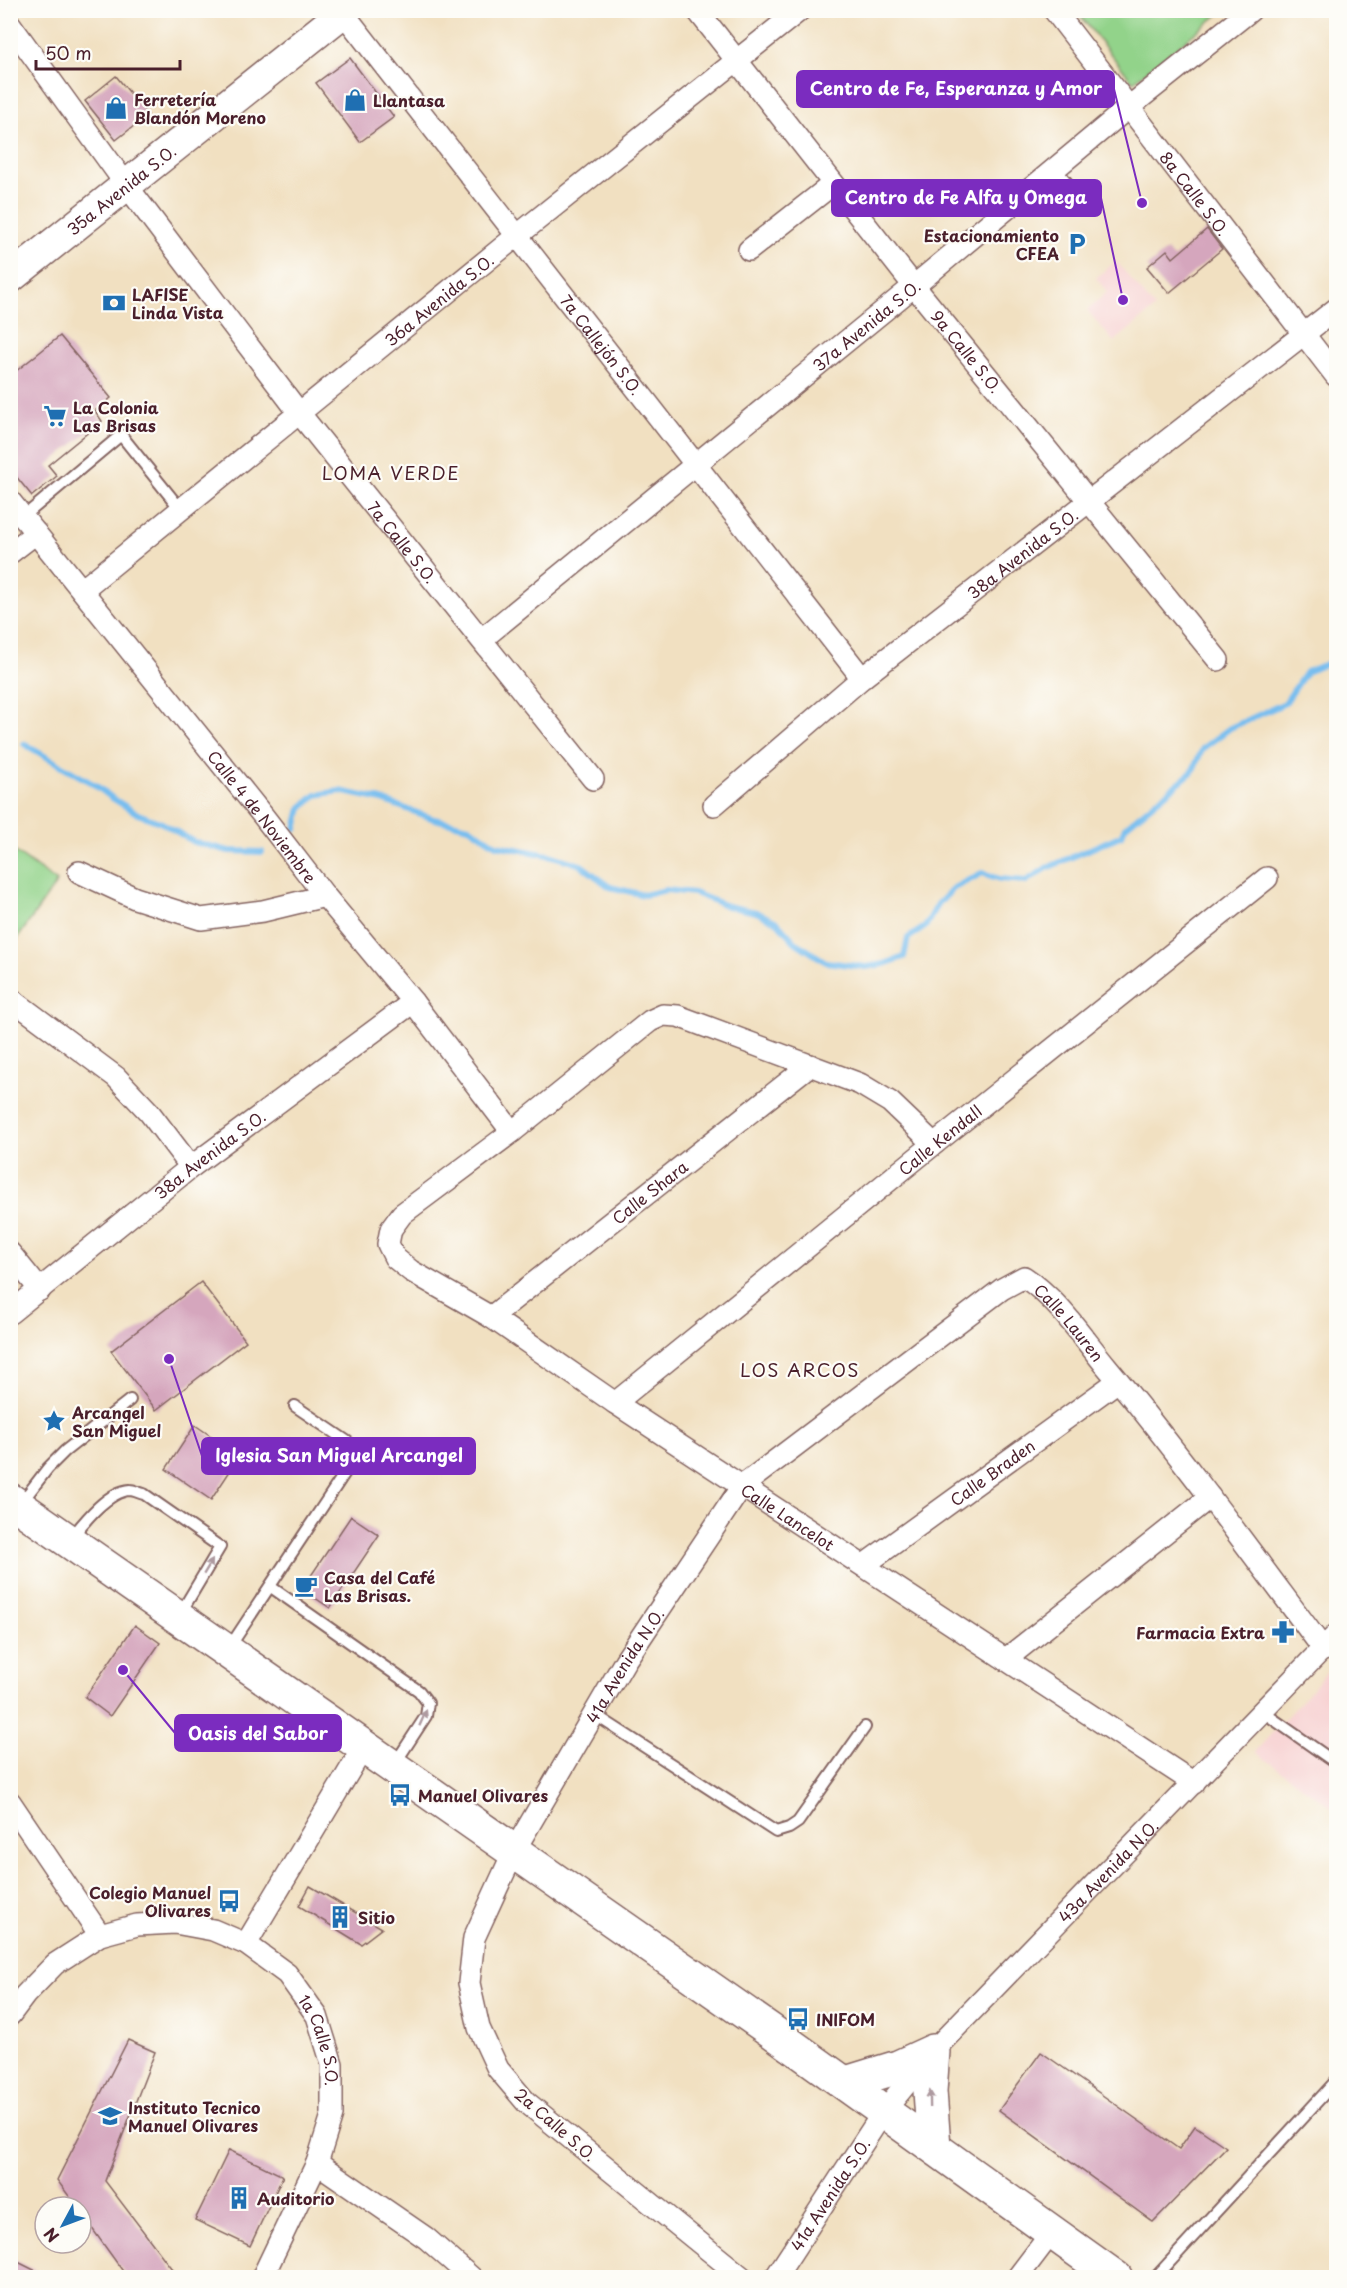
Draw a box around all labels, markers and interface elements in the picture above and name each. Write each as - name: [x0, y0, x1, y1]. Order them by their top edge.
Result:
- scale bar: [36, 33, 180, 71]
- text: 50 m: [45, 39, 92, 66]
- callout: Centro de Fe, Esperanza y Amor: [797, 71, 1114, 107]
- text: Centro de Fe, Esperanza y Amor: [810, 74, 1103, 101]
- place label: Ferretería Blandón Moreno: [134, 87, 266, 129]
- shop icon: Llantasa: [342, 87, 368, 113]
- place label: Llantasa: [373, 88, 445, 112]
- shop icon: Ferretería Blandón Moreno: [103, 95, 129, 121]
- street label: 35a Avenida S.O.: [61, 138, 181, 240]
- street label: 8a Calle S.O.: [1155, 146, 1235, 240]
- callout: Centro de Fe Alfa y Omega: [832, 180, 1101, 216]
- text: Centro de Fe Alfa y Omega: [845, 183, 1087, 210]
- place label: Estacionamiento CFEA: [924, 223, 1059, 265]
- parking icon: Estacionamiento CFEA: [1064, 231, 1090, 257]
- street label: 36a Avenida S.O.: [379, 248, 498, 351]
- street label: 37a Avenida S.O.: [807, 274, 925, 377]
- place label: LAFISE Linda Vista: [132, 282, 224, 324]
- street label: 7a Callejón S.O.: [555, 289, 649, 400]
- bank icon: LAFISE Linda Vista: [101, 290, 127, 316]
- street label: 9a Calle S.O.: [926, 304, 1008, 398]
- place label: La Colonia Las Brisas: [73, 395, 159, 437]
- supermarket icon: La Colonia Las Brisas: [42, 403, 68, 429]
- district label: LOMA VERDE: [322, 459, 460, 486]
- street label: 7a Calle S.O.: [362, 496, 443, 588]
- street label: 38a Avenida S.O.: [962, 503, 1083, 604]
- street label: Calle 4 de Noviembre: [202, 745, 323, 888]
- street label: Calle Kendall: [893, 1099, 986, 1181]
- street label: 38a Avenida S.O.: [149, 1104, 270, 1204]
- street label: Calle Shara: [606, 1154, 693, 1229]
- street label: Calle Lauren: [1029, 1277, 1110, 1366]
- district label: LOS ARCOS: [740, 1356, 860, 1383]
- place label: Arcangel San Miguel: [71, 1400, 161, 1442]
- place icon: Arcangel San Miguel: [41, 1408, 67, 1434]
- street label: Calle Braden: [945, 1433, 1039, 1511]
- callout: Iglesia San Miguel Arcangel: [202, 1438, 475, 1474]
- text: Iglesia San Miguel Arcangel: [215, 1441, 463, 1468]
- street label: Calle Lancelot: [736, 1477, 840, 1556]
- one-way arrow: [203, 1559, 214, 1575]
- place label: Casa del Café Las Brisas.: [324, 1565, 435, 1607]
- cafe icon: Casa del Café Las Brisas.: [293, 1573, 319, 1599]
- street label: 41a Avenida N.O.: [579, 1603, 669, 1727]
- pharmacy icon: Farmacia Extra: [1270, 1619, 1296, 1645]
- place label: Farmacia Extra: [1136, 1620, 1265, 1644]
- one-way arrow: [418, 1709, 427, 1726]
- callout: Oasis del Sabor: [175, 1715, 341, 1751]
- text: Oasis del Sabor: [188, 1719, 329, 1746]
- bus stop icon: Manuel Olivares: [387, 1782, 413, 1808]
- place label: Manuel Olivares: [418, 1783, 548, 1807]
- street label: 43a Avenida N.O.: [1052, 1814, 1163, 1928]
- place label: Colegio Manuel Olivares: [89, 1880, 211, 1922]
- bus stop icon: Colegio Manuel Olivares: [216, 1888, 242, 1914]
- building icon: Sitio: [327, 1904, 353, 1930]
- place label: Sitio: [358, 1905, 395, 1929]
- street label: 1a Calle S.O.: [293, 1989, 344, 2086]
- bus stop icon: INIFOM: [785, 2006, 811, 2032]
- place label: INIFOM: [816, 2007, 875, 2031]
- street label: 2a Calle S.O.: [510, 2082, 602, 2166]
- one-way arrow: [926, 2090, 935, 2109]
- place label: Instituto Tecnico Manuel Olivares: [128, 2095, 260, 2137]
- school or university icon: Instituto Tecnico Manuel Olivares: [97, 2103, 123, 2129]
- street label: 41a Avenida S.O.: [784, 2133, 875, 2255]
- building icon: Auditorio: [226, 2185, 252, 2211]
- place label: Auditorio: [257, 2186, 334, 2210]
- north arrow: [33, 2195, 93, 2255]
- text: N: [38, 2223, 64, 2248]

